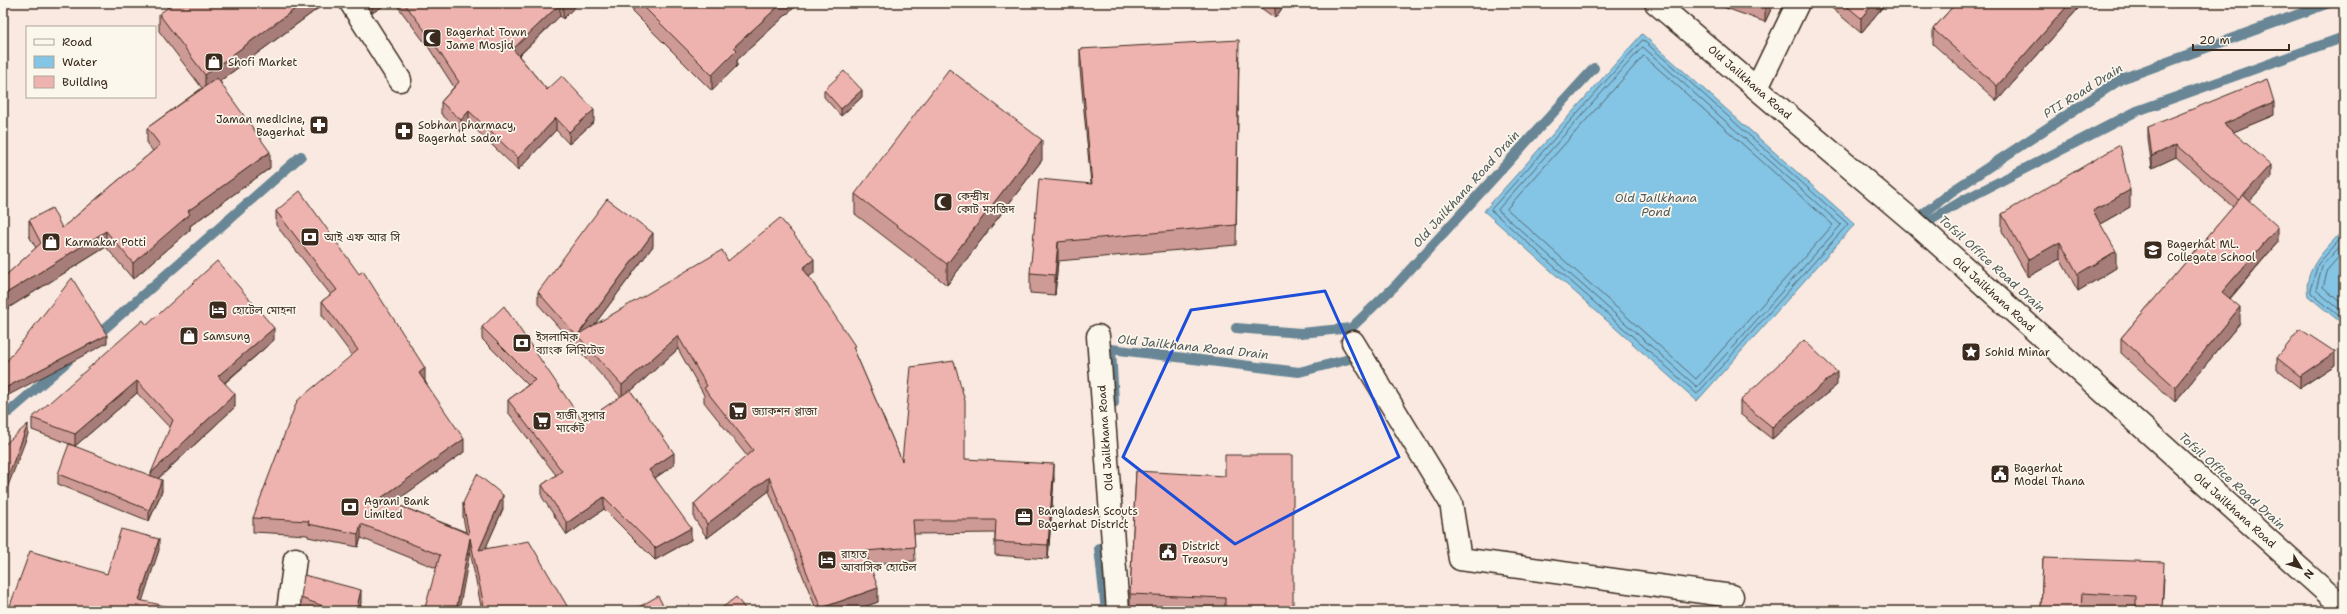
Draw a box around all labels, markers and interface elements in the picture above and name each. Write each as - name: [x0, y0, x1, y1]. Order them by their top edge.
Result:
- place label: Bagerhat Town Jame Mosjid: [446, 25, 527, 53]
- legend: [26, 26, 156, 98]
- scale bar: [2193, 26, 2289, 52]
- mosque icon: Bagerhat Town Jame Mosjid: [421, 27, 443, 49]
- text: 20 m: [2199, 32, 2230, 48]
- text: Road: [62, 34, 93, 50]
- street label: Old Jailkhana Road: [1705, 42, 1795, 123]
- shop icon: Shofi Market: [203, 51, 225, 73]
- text: Water: [62, 54, 98, 70]
- place label: Shofi Market: [228, 55, 298, 70]
- water label: PTI Road Drain: [2040, 60, 2126, 122]
- text: Building: [62, 74, 108, 90]
- place label: Jaman medicine, Bagerhat: [216, 112, 305, 140]
- pharmacy icon: Jaman medicine, Bagerhat: [308, 114, 330, 136]
- place label: Sobhan pharmacy, Bagerhat sadar: [418, 118, 516, 146]
- pharmacy icon: Sobhan pharmacy, Bagerhat sadar: [393, 120, 415, 142]
- water label: Old Jailkhana Road Drain: [1409, 127, 1523, 251]
- place label: কেন্দ্রীয় কোট মসজিদ: [957, 189, 1016, 217]
- water label: Old Jailkhana Pond: [1615, 190, 1697, 220]
- mosque icon: কেন্দ্রীয় কোট মসজিদ: [932, 191, 954, 213]
- water label: Tofsil Office Road Drain: [1935, 212, 2049, 316]
- bank icon: আই এফ আর সি: [299, 226, 321, 248]
- place label: আই এফ আর সি: [323, 230, 400, 245]
- shop icon: Karmakar Potti: [40, 231, 62, 253]
- place label: Karmakar Potti: [65, 235, 146, 250]
- place label: Bagerhat ML. Collegate School: [2167, 237, 2256, 265]
- school or university icon: Bagerhat ML. Collegate School: [2142, 239, 2164, 261]
- street label: Old Jailkhana Road: [1949, 253, 2038, 335]
- hotel icon: হোটেল মোহনা: [207, 299, 229, 321]
- place label: হোটেল মোহনা: [232, 303, 297, 318]
- shop icon: Samsung: [178, 325, 200, 347]
- place label: Samsung: [203, 329, 250, 344]
- place label: ইসলামিক ব্যাংক লিমিটেড: [535, 330, 605, 358]
- water label: Old Jailkhana Road Drain: [1117, 331, 1269, 363]
- bank icon: ইসলামিক ব্যাংক লিমিটেড: [511, 332, 533, 354]
- place icon: Sohid Minar: [1960, 341, 1982, 363]
- place label: Sohid Minar: [1985, 345, 2050, 360]
- street label: Old Jailkhana Road: [1094, 384, 1117, 491]
- supermarket icon: জ্যাকশন প্লাজা: [727, 400, 749, 422]
- place label: জ্যাকশন প্লাজা: [751, 404, 818, 419]
- place label: হাজী সুপার মার্কেট: [555, 408, 606, 436]
- supermarket icon: হাজী সুপার মার্কেট: [531, 410, 553, 432]
- water label: Tofsil Office Road Drain: [2175, 429, 2289, 533]
- place label: Bagerhat Model Thana: [2014, 461, 2085, 489]
- public building icon: Bagerhat Model Thana: [1989, 463, 2011, 485]
- street label: Old Jailkhana Road: [2190, 469, 2279, 551]
- place label: Agrani Bank Limited: [364, 494, 430, 522]
- bank icon: Agrani Bank Limited: [339, 496, 361, 518]
- place label: Bangladesh Scouts Bagerhat District: [1038, 504, 1138, 532]
- office icon: Bangladesh Scouts Bagerhat District: [1013, 506, 1035, 528]
- place label: District Treasury: [1182, 539, 1228, 567]
- public building icon: District Treasury: [1157, 541, 1179, 563]
- place label: রাহাত আবাসিক হোটেল: [840, 547, 917, 575]
- north arrow: [2281, 548, 2321, 588]
- hotel icon: রাহাত আবাসিক হোটেল: [816, 549, 838, 571]
- text: N: [2300, 566, 2317, 582]

